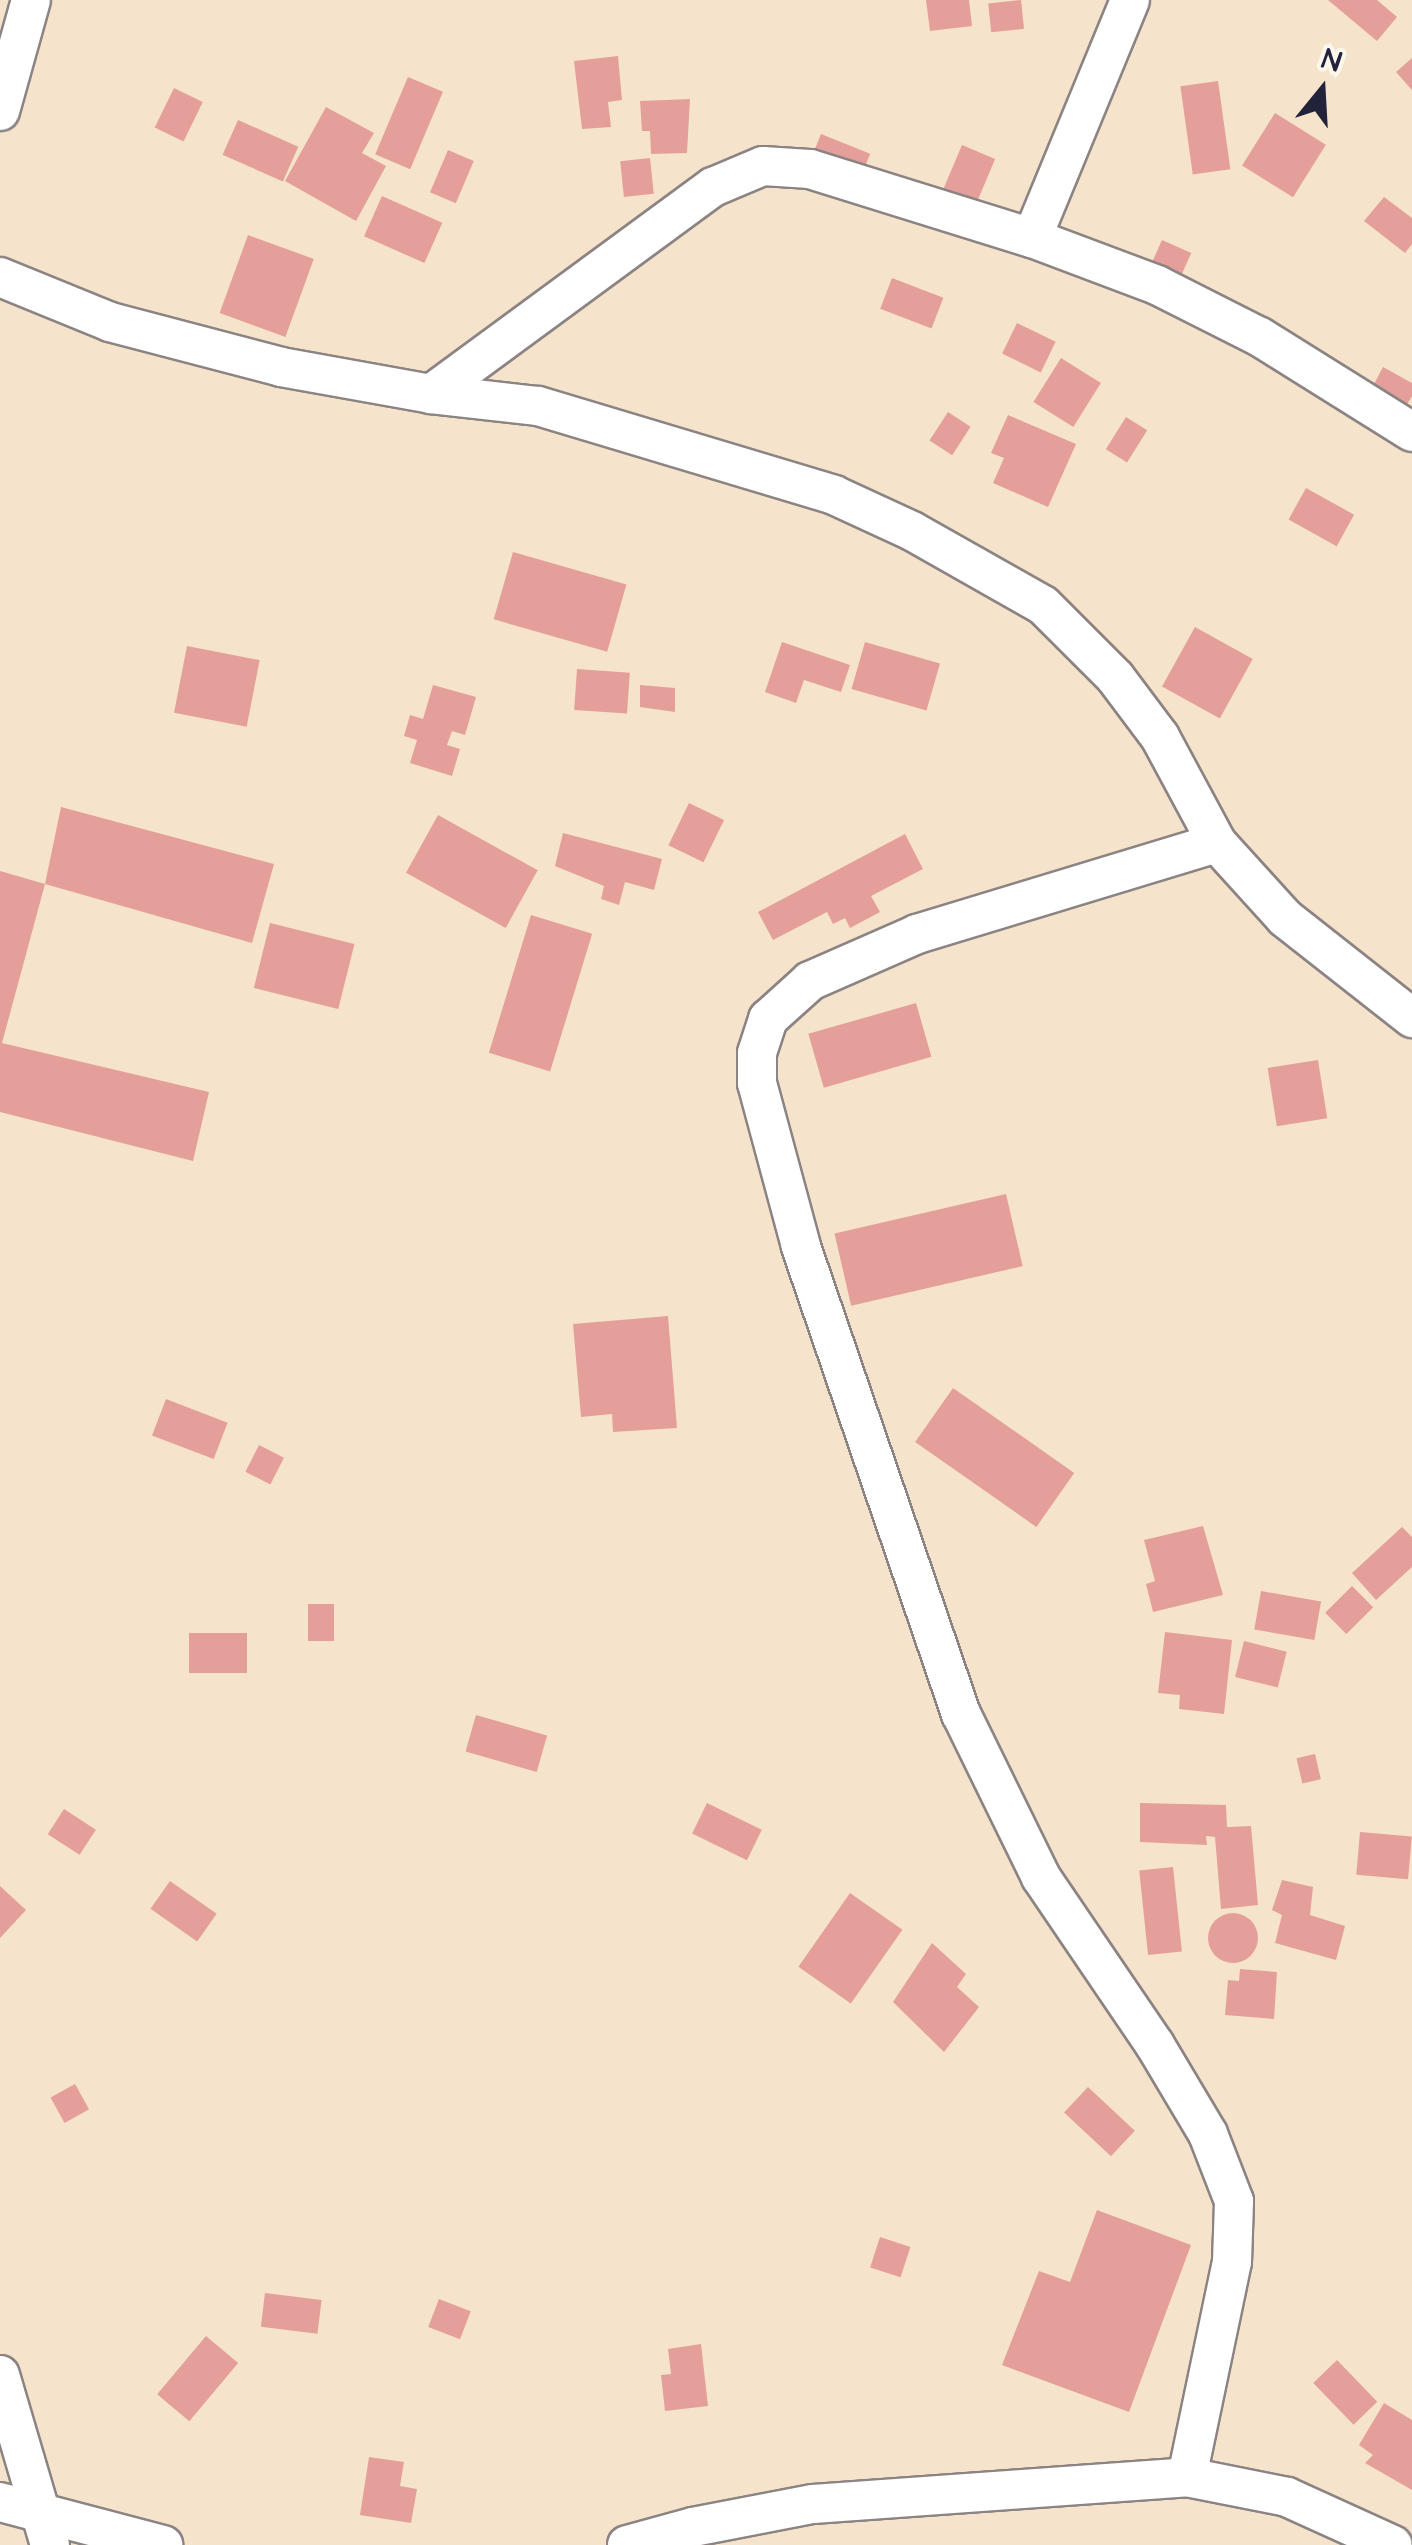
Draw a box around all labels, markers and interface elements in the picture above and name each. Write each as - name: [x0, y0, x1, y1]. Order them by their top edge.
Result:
- north arrow: [1272, 40, 1372, 140]
- text: N: [1317, 40, 1346, 82]

